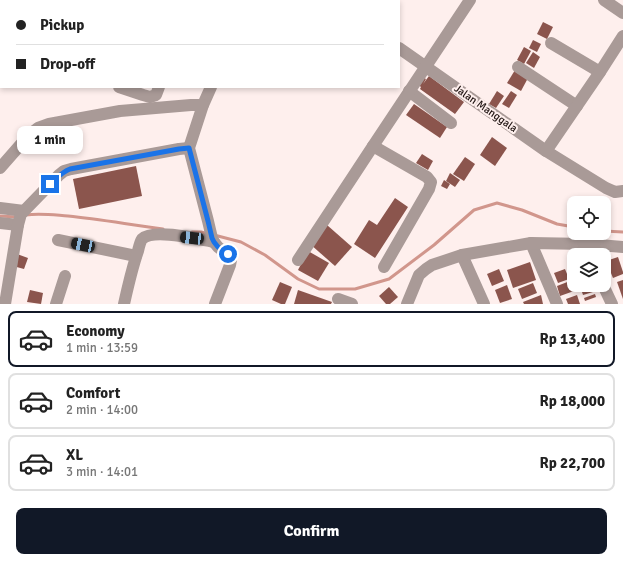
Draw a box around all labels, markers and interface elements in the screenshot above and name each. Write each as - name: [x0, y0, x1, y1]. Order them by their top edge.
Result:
- text: Pickup: [40, 16, 84, 34]
- text: Drop-off: [40, 55, 95, 73]
- street label: Jalan Manggala: [452, 82, 520, 135]
- callout: 1 min: [17, 126, 83, 154]
- text: 1 min: [34, 132, 66, 148]
- route end: [41, 175, 59, 193]
- map controls: [567, 196, 611, 292]
- button: locate: [567, 196, 611, 240]
- car: [179, 231, 205, 245]
- car: [70, 237, 96, 253]
- route start: [219, 245, 237, 263]
- button: layers: [567, 248, 611, 292]
- icon: car: [18, 321, 54, 357]
- text: Economy: [66, 322, 125, 340]
- text: Rp 13,400: [539, 330, 605, 348]
- text: 1 min · 13:59: [66, 340, 138, 356]
- icon: car: [18, 383, 54, 419]
- text: Comfort: [66, 384, 120, 402]
- text: Rp 18,000: [539, 392, 605, 410]
- text: 2 min · 14:00: [66, 402, 138, 418]
- icon: car: [18, 445, 54, 481]
- text: XL: [66, 446, 83, 464]
- text: Rp 22,700: [539, 454, 605, 472]
- text: 3 min · 14:01: [66, 464, 138, 480]
- button: Confirm: [16, 508, 607, 554]

